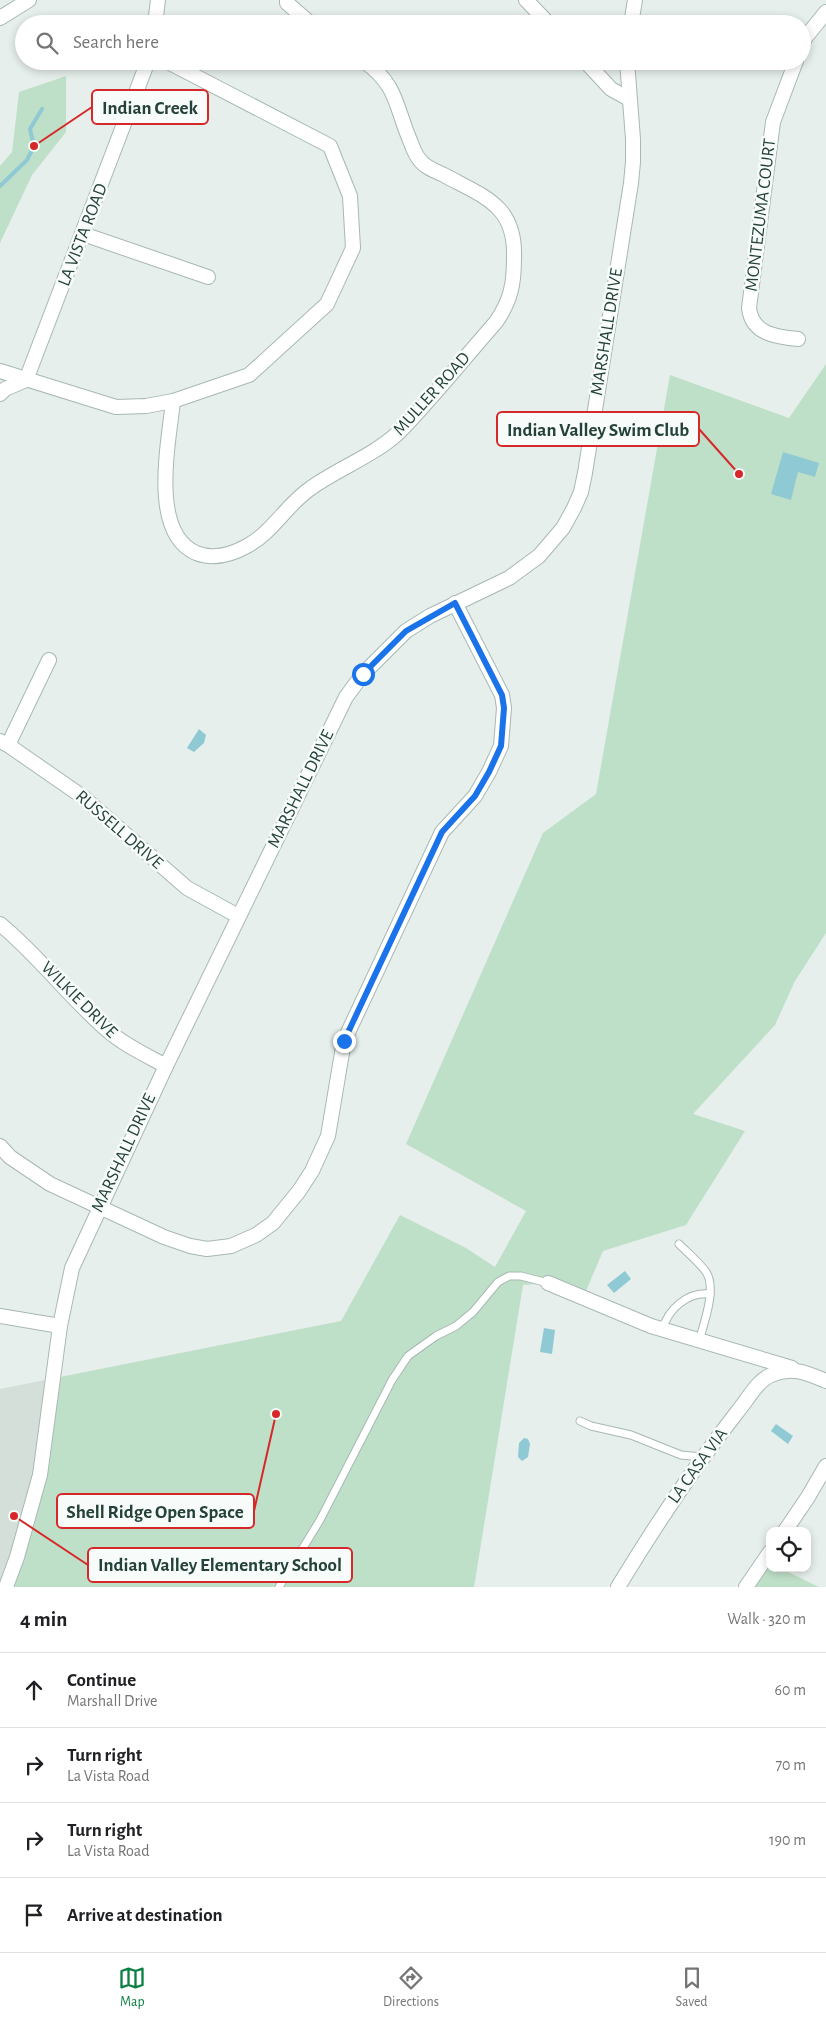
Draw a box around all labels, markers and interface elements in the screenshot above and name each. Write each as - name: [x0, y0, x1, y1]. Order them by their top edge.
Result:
- search box: [15, 15, 811, 70]
- icon: search: [33, 29, 61, 57]
- text: Search here: [73, 33, 159, 52]
- callout: Indian Creek: [92, 90, 208, 124]
- text: Indian Creek: [102, 99, 199, 118]
- street label: MONTEZUMA COURT: [743, 137, 779, 292]
- street label: LA VISTA ROAD: [55, 181, 111, 289]
- street label: MARSHALL DRIVE: [588, 267, 626, 397]
- street label: MULLER ROAD: [390, 349, 474, 439]
- callout: Indian Valley Swim Club: [497, 412, 699, 446]
- text: Indian Valley Swim Club: [507, 421, 689, 440]
- route start: [352, 663, 375, 686]
- street label: MARSHALL DRIVE: [265, 727, 337, 851]
- street label: RUSSELL DRIVE: [72, 787, 166, 873]
- street label: WILKIE DRIVE: [37, 958, 121, 1042]
- route end: [333, 1030, 356, 1053]
- street label: MARSHALL DRIVE: [89, 1091, 159, 1215]
- street label: LA CASA VIA: [665, 1425, 731, 1507]
- callout: Shell Ridge Open Space: [57, 1494, 254, 1528]
- text: Shell Ridge Open Space: [66, 1503, 244, 1522]
- map controls: [766, 1527, 811, 1572]
- button: locate: [766, 1527, 811, 1572]
- callout: Indian Valley Elementary School: [88, 1548, 352, 1582]
- text: Indian Valley Elementary School: [98, 1556, 342, 1575]
- text: 4 min: [20, 1609, 67, 1630]
- text: Walk · 320 m: [727, 1611, 806, 1627]
- text: Continue: [67, 1671, 136, 1690]
- icon: ahead: [20, 1676, 48, 1704]
- text: 60 m: [775, 1682, 806, 1698]
- text: Marshall Drive: [67, 1693, 157, 1709]
- text: Turn right: [67, 1746, 142, 1765]
- icon: right: [20, 1751, 48, 1779]
- text: 70 m: [775, 1757, 806, 1773]
- text: La Vista Road: [67, 1768, 149, 1784]
- text: Turn right: [67, 1821, 142, 1840]
- icon: right: [20, 1826, 48, 1854]
- text: 190 m: [769, 1832, 806, 1848]
- text: La Vista Road: [67, 1843, 149, 1859]
- icon: arrive: [20, 1901, 48, 1929]
- text: Arrive at destination: [67, 1906, 223, 1925]
- tab: Map: [118, 1964, 146, 2011]
- tab: Directions: [383, 1964, 439, 2011]
- tab: Saved: [676, 1964, 708, 2011]

